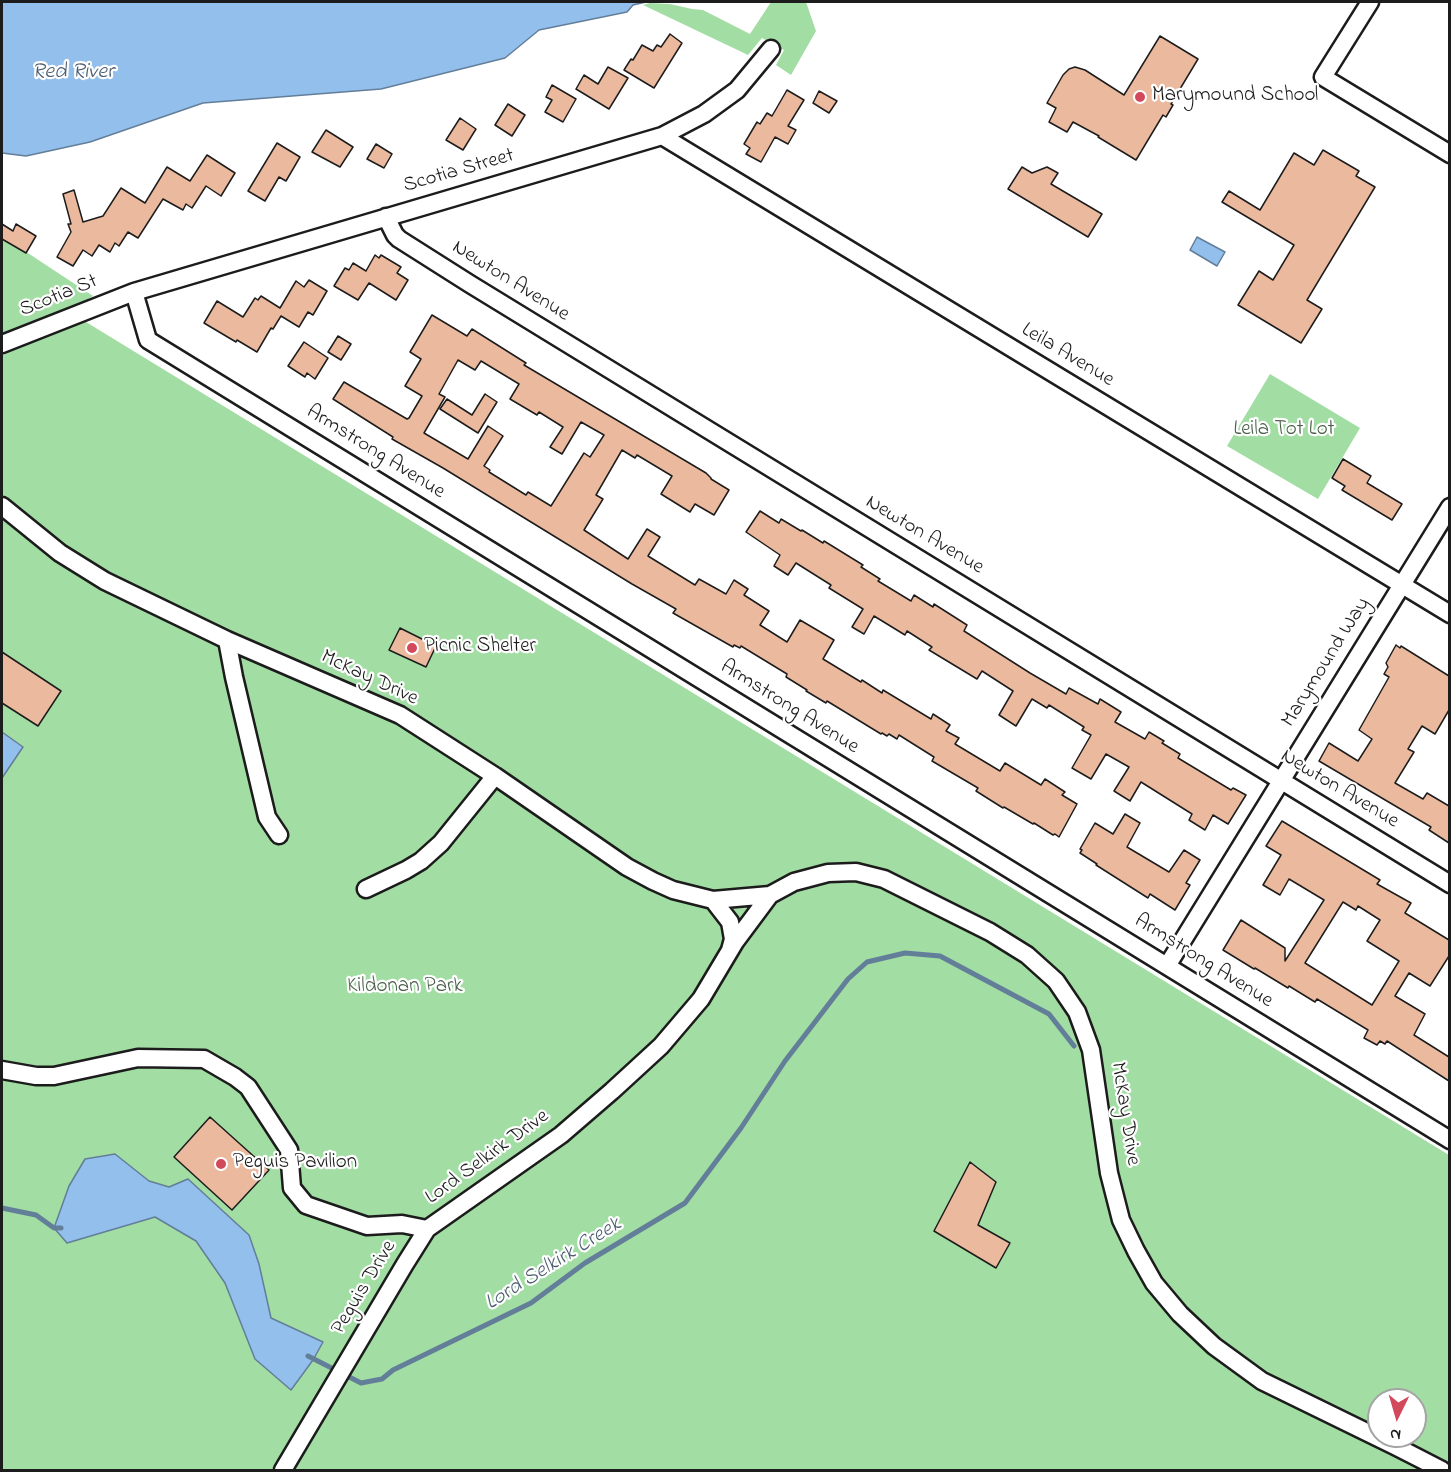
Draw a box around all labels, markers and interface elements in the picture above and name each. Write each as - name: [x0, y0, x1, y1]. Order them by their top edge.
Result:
- water label: Red River: [32, 60, 114, 86]
- place label: Marymound School: [1152, 84, 1318, 110]
- marker: Marymound School: [1133, 90, 1147, 104]
- street label: Scotia Street: [401, 144, 517, 200]
- street label: Newton Avenue: [447, 236, 573, 328]
- street label: Scotia St: [16, 270, 102, 324]
- street label: Leila Avenue: [1016, 318, 1118, 394]
- street label: Armstrong Avenue: [301, 400, 449, 506]
- park label: Leila Tot Lot: [1233, 418, 1335, 444]
- street label: Newton Avenue: [860, 491, 988, 581]
- street label: Marymound Way: [1277, 594, 1377, 732]
- place label: Picnic Shelter: [424, 635, 536, 661]
- marker: Picnic Shelter: [405, 641, 419, 655]
- street label: McKay Drive: [316, 646, 422, 712]
- street label: Armstrong Avenue: [715, 655, 863, 761]
- street label: Newton Avenue: [1275, 745, 1403, 835]
- street label: Armstrong Avenue: [1129, 909, 1277, 1015]
- park label: Kildonan Park: [347, 975, 463, 1001]
- street label: McKay Drive: [1103, 1060, 1145, 1168]
- street label: Lord Selkirk Drive: [421, 1105, 555, 1211]
- place label: Peguis Pavilion: [233, 1151, 357, 1177]
- marker: Peguis Pavilion: [214, 1157, 228, 1171]
- water label: Lord Selkirk Creek: [481, 1213, 627, 1317]
- street label: Peguis Drive: [327, 1236, 403, 1340]
- north arrow: [1367, 1388, 1427, 1448]
- text: N: [1389, 1422, 1402, 1446]

